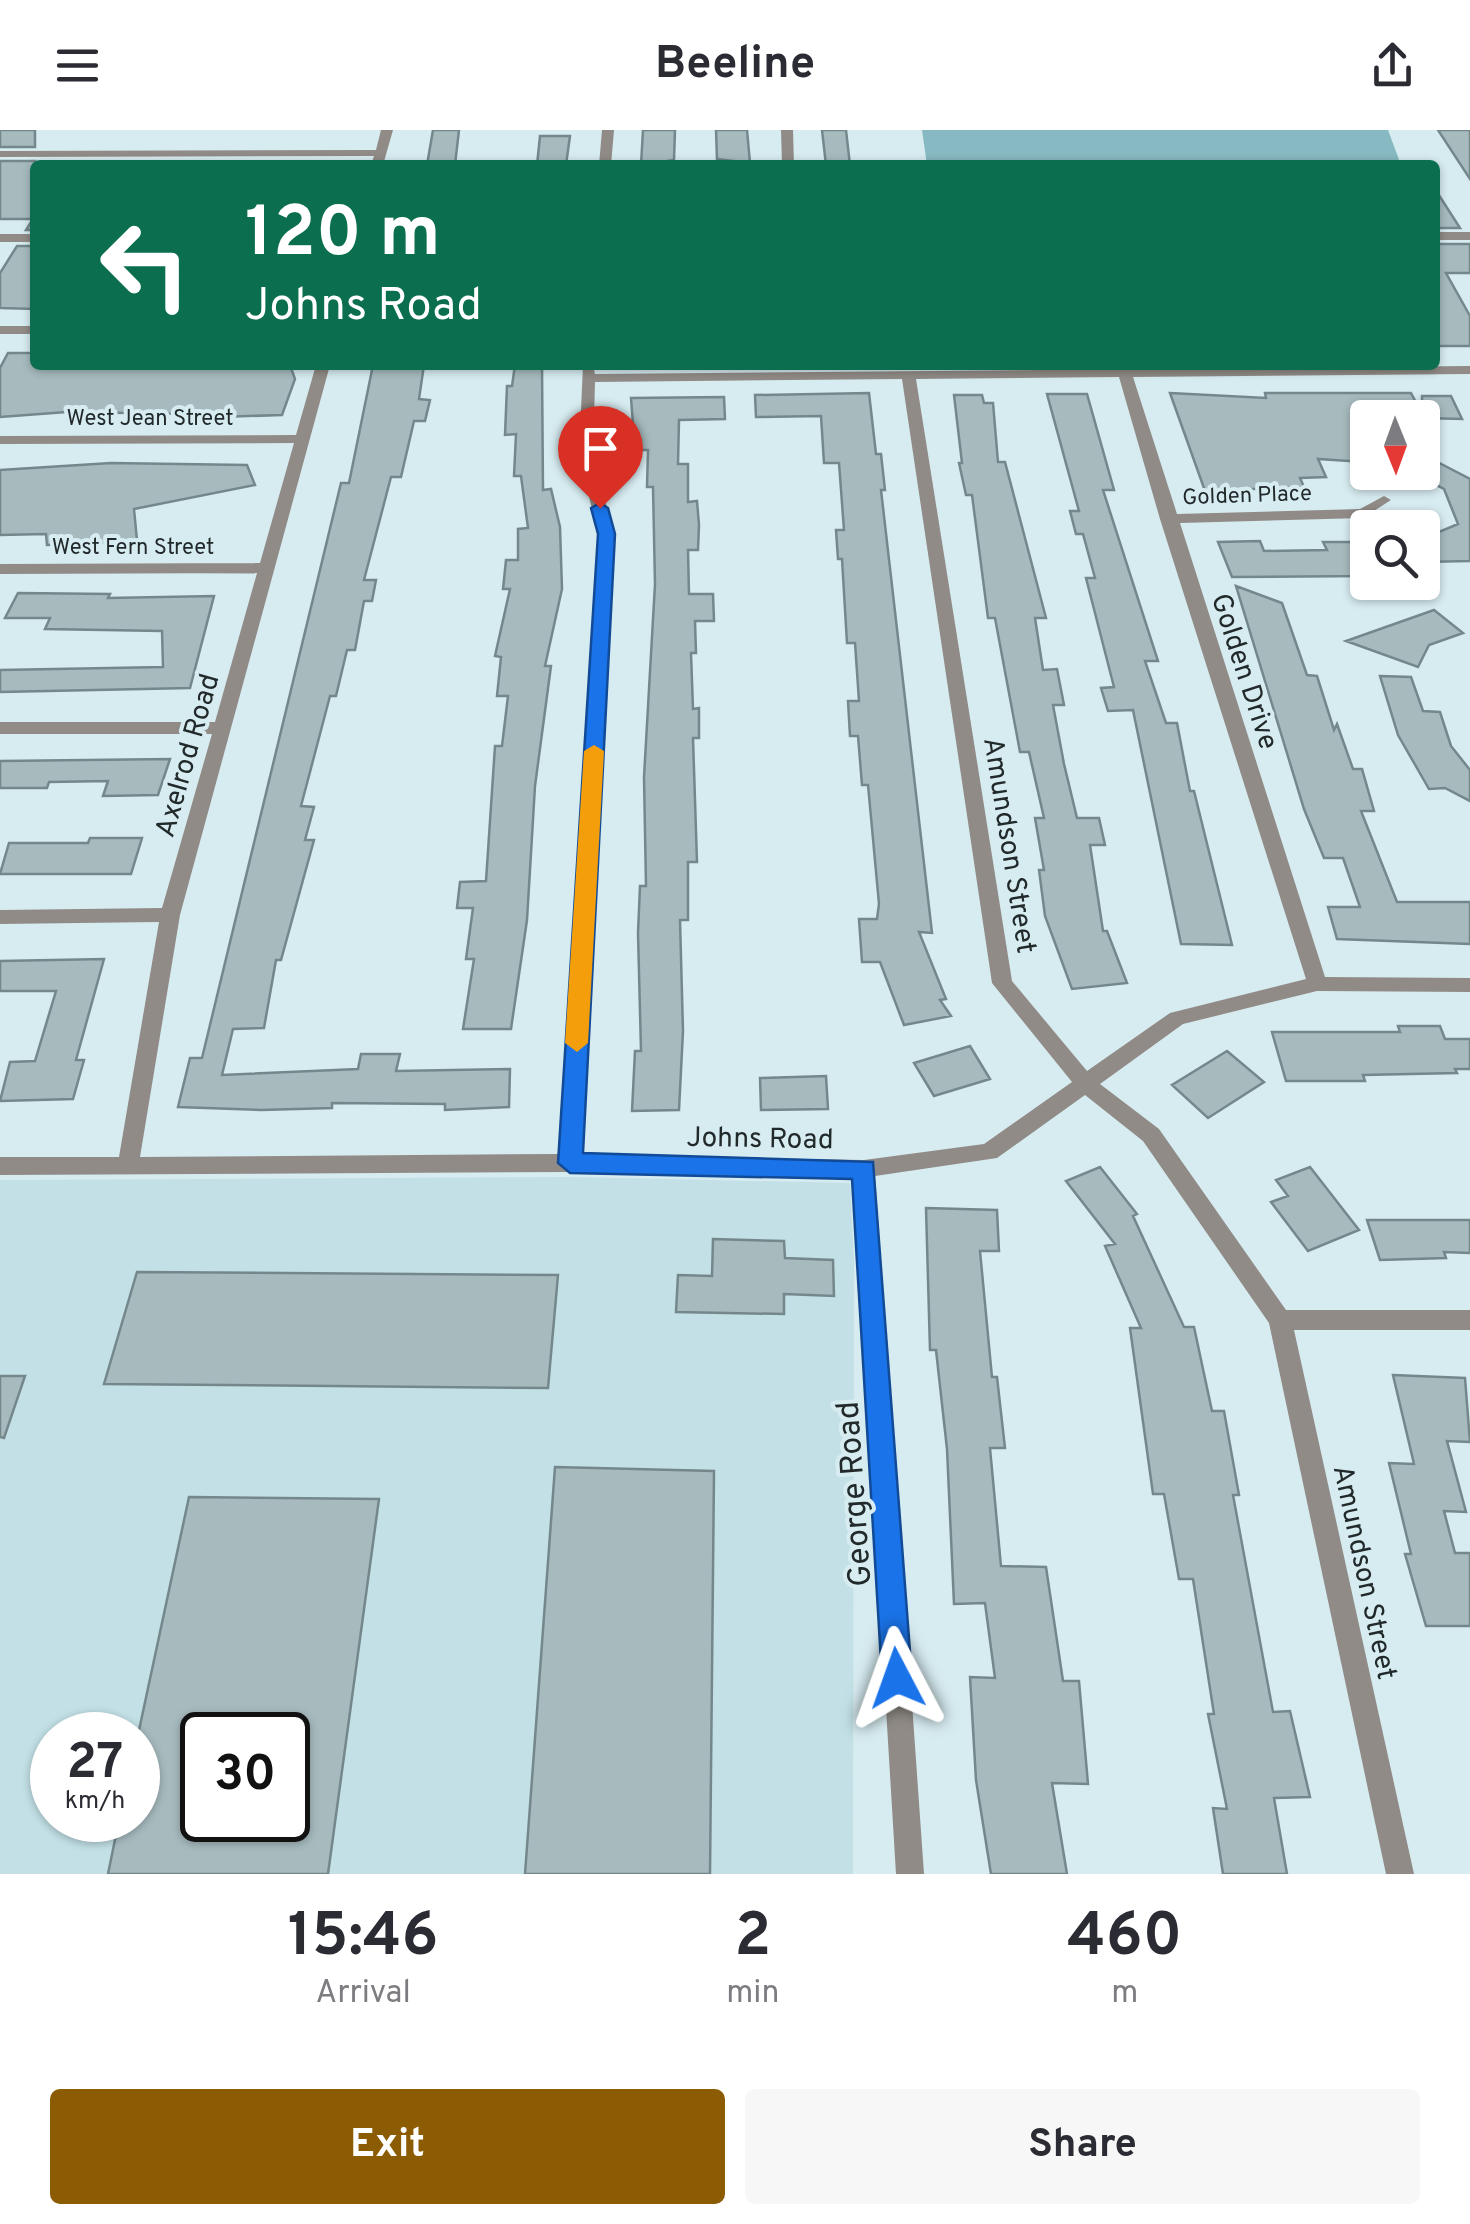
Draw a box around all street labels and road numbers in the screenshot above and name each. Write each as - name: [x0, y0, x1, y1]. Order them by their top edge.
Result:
- street label: West Jean Street: [67, 406, 233, 433]
- street label: Golden Place: [1182, 481, 1312, 512]
- street label: West Fern Street: [52, 535, 214, 562]
- street label: Golden Drive: [1201, 589, 1285, 755]
- street label: Axelrod Road: [148, 670, 229, 842]
- street label: Amundson Street: [973, 735, 1043, 956]
- street label: Johns Road: [686, 1121, 834, 1159]
- street label: George Road: [830, 1400, 882, 1588]
- street label: Amundson Street: [1323, 1462, 1403, 1683]

